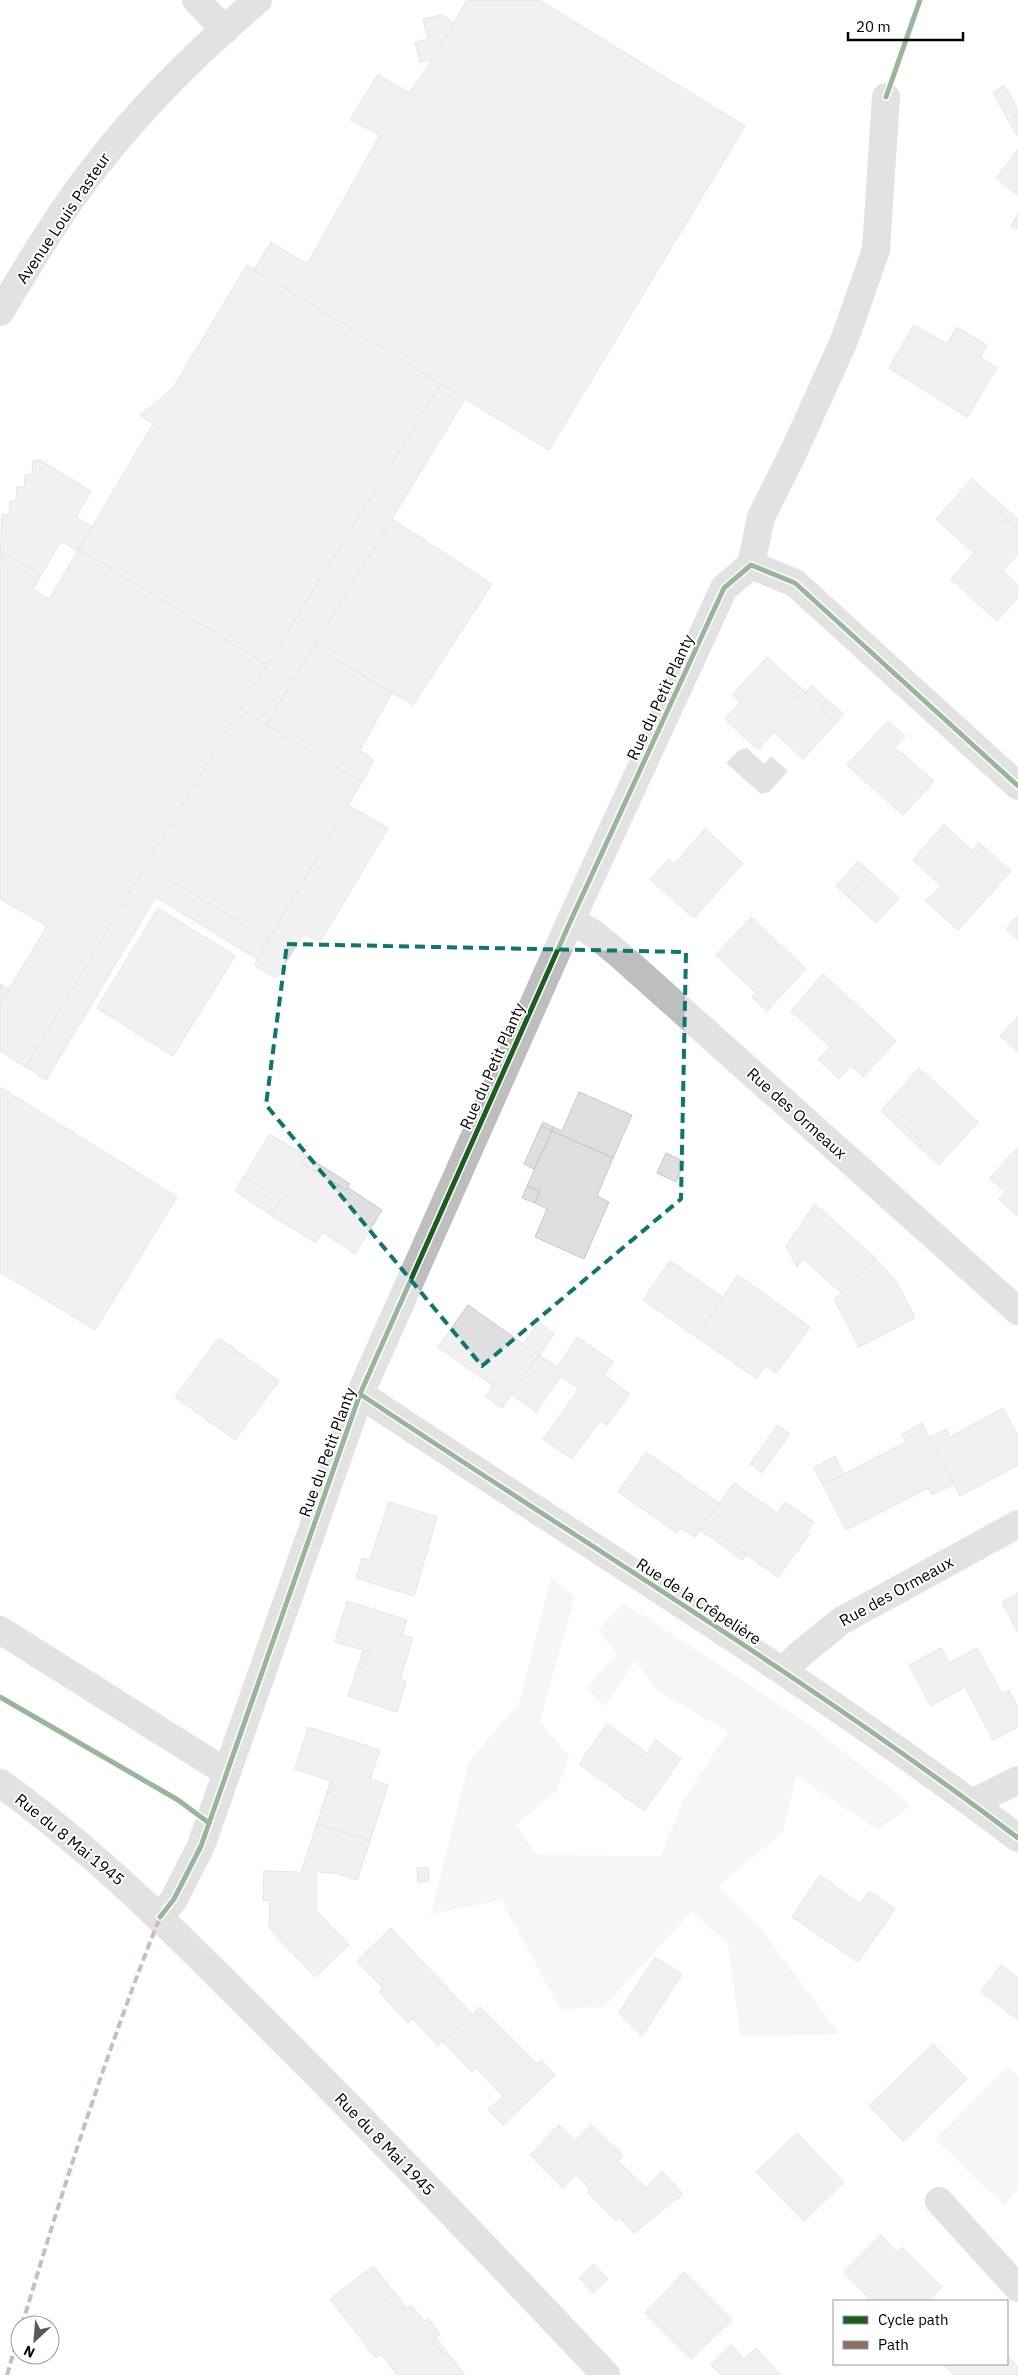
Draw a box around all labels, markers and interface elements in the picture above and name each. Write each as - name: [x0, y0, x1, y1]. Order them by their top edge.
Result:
- scale bar: [848, 10, 963, 42]
- text: 20 m: [856, 17, 891, 36]
- street label: Avenue Louis Pasteur: [12, 149, 114, 287]
- street label: Rue du Petit Planty: [622, 631, 698, 763]
- street label: Rue du Petit Planty: [455, 1000, 529, 1132]
- street label: Rue des Ormeaux: [743, 1063, 851, 1163]
- street label: Rue du Petit Planty: [294, 1384, 360, 1520]
- street label: Rue des Ormeaux: [836, 1551, 956, 1631]
- street label: Rue de la Crêpelière: [633, 1553, 765, 1649]
- street label: Rue du 8 Mai 1945: [11, 1789, 129, 1889]
- street label: Rue du 8 Mai 1945: [331, 2088, 439, 2200]
- legend: [833, 2300, 1008, 2365]
- text: Cycle path: [878, 2310, 949, 2329]
- north arrow: [10, 2315, 60, 2365]
- text: Path: [878, 2335, 909, 2354]
- text: N: [21, 2341, 38, 2362]

